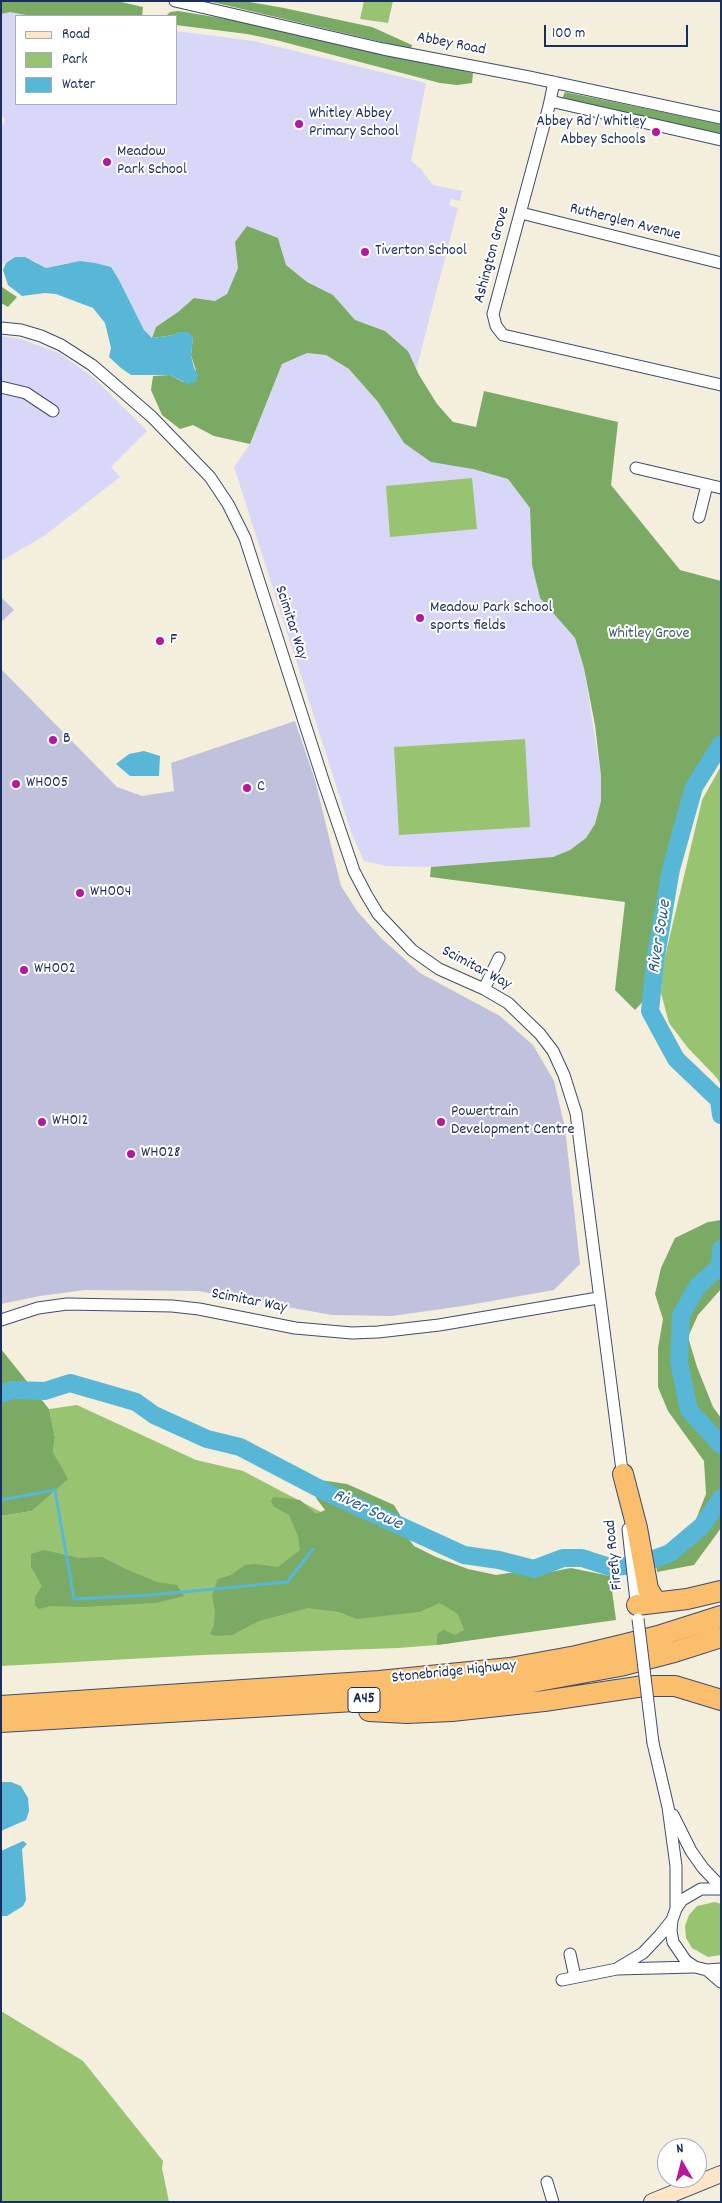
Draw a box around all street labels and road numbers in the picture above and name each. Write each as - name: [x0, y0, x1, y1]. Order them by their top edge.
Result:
- street label: Abbey Road: [415, 29, 487, 61]
- street label: Rutherglen Avenue: [568, 200, 682, 246]
- street label: Ashington Grove: [471, 205, 515, 305]
- street label: Scimitar Way: [269, 584, 311, 662]
- street label: Scimitar Way: [438, 943, 514, 995]
- street label: Scimitar Way: [210, 1285, 288, 1319]
- street label: Firefly Road: [602, 1519, 628, 1591]
- street label: Stonebridge Highway: [391, 1657, 517, 1689]
- road number: A45: [348, 1688, 380, 1712]

